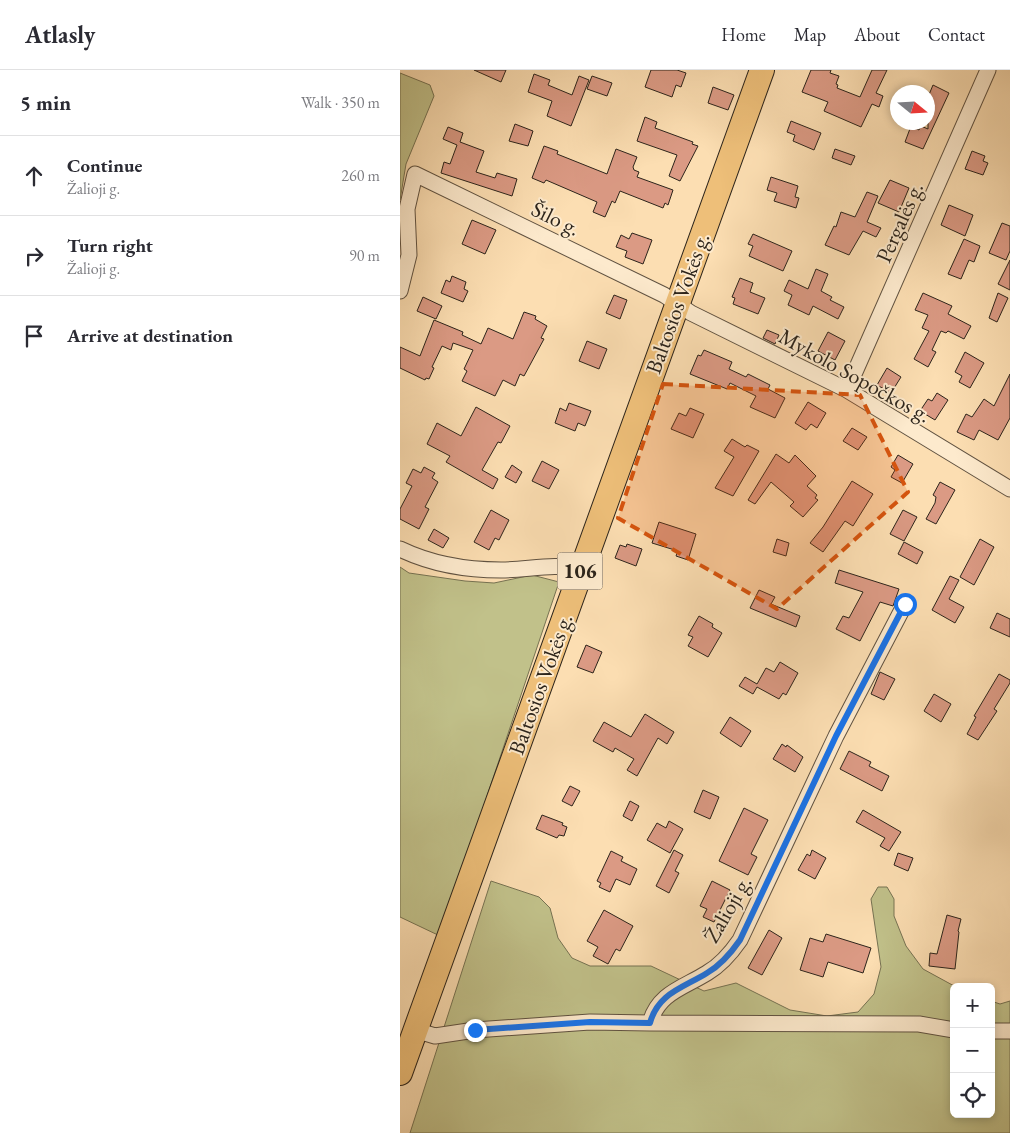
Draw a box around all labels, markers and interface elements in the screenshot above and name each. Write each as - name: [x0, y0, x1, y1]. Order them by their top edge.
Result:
- text: Atlasly: [25, 19, 95, 50]
- text: Home: [721, 23, 766, 46]
- text: Map: [794, 23, 826, 46]
- text: About: [854, 23, 900, 46]
- text: Contact: [928, 23, 985, 46]
- north arrow: [890, 85, 935, 130]
- text: 5 min: [20, 89, 71, 116]
- text: Walk · 350 m: [301, 92, 380, 113]
- text: Continue: [67, 153, 142, 178]
- icon: ahead: [20, 162, 48, 190]
- text: 260 m: [341, 165, 380, 186]
- street label: Pergalės g.: [869, 177, 930, 267]
- text: Žalioji g.: [67, 178, 120, 199]
- street label: Šilo g.: [527, 194, 585, 243]
- street label: Baltosios Vokės g.: [639, 229, 716, 378]
- text: Turn right: [67, 233, 153, 258]
- icon: right: [20, 242, 48, 270]
- text: 90 m: [349, 245, 380, 266]
- text: Žalioji g.: [67, 258, 120, 279]
- icon: arrive: [20, 322, 48, 350]
- street label: Mykolo Sopočkos g.: [773, 322, 936, 429]
- text: Arrive at destination: [67, 323, 233, 348]
- road number: 106: [558, 552, 602, 590]
- route start: [894, 593, 917, 616]
- street label: Baltosios Vokės g.: [502, 610, 579, 759]
- street label: Žalioji g.: [697, 870, 758, 948]
- map controls: [950, 983, 995, 1118]
- button: +: [950, 983, 995, 1028]
- route end: [464, 1019, 487, 1042]
- button: −: [950, 1028, 995, 1073]
- button: locate: [950, 1073, 995, 1118]

